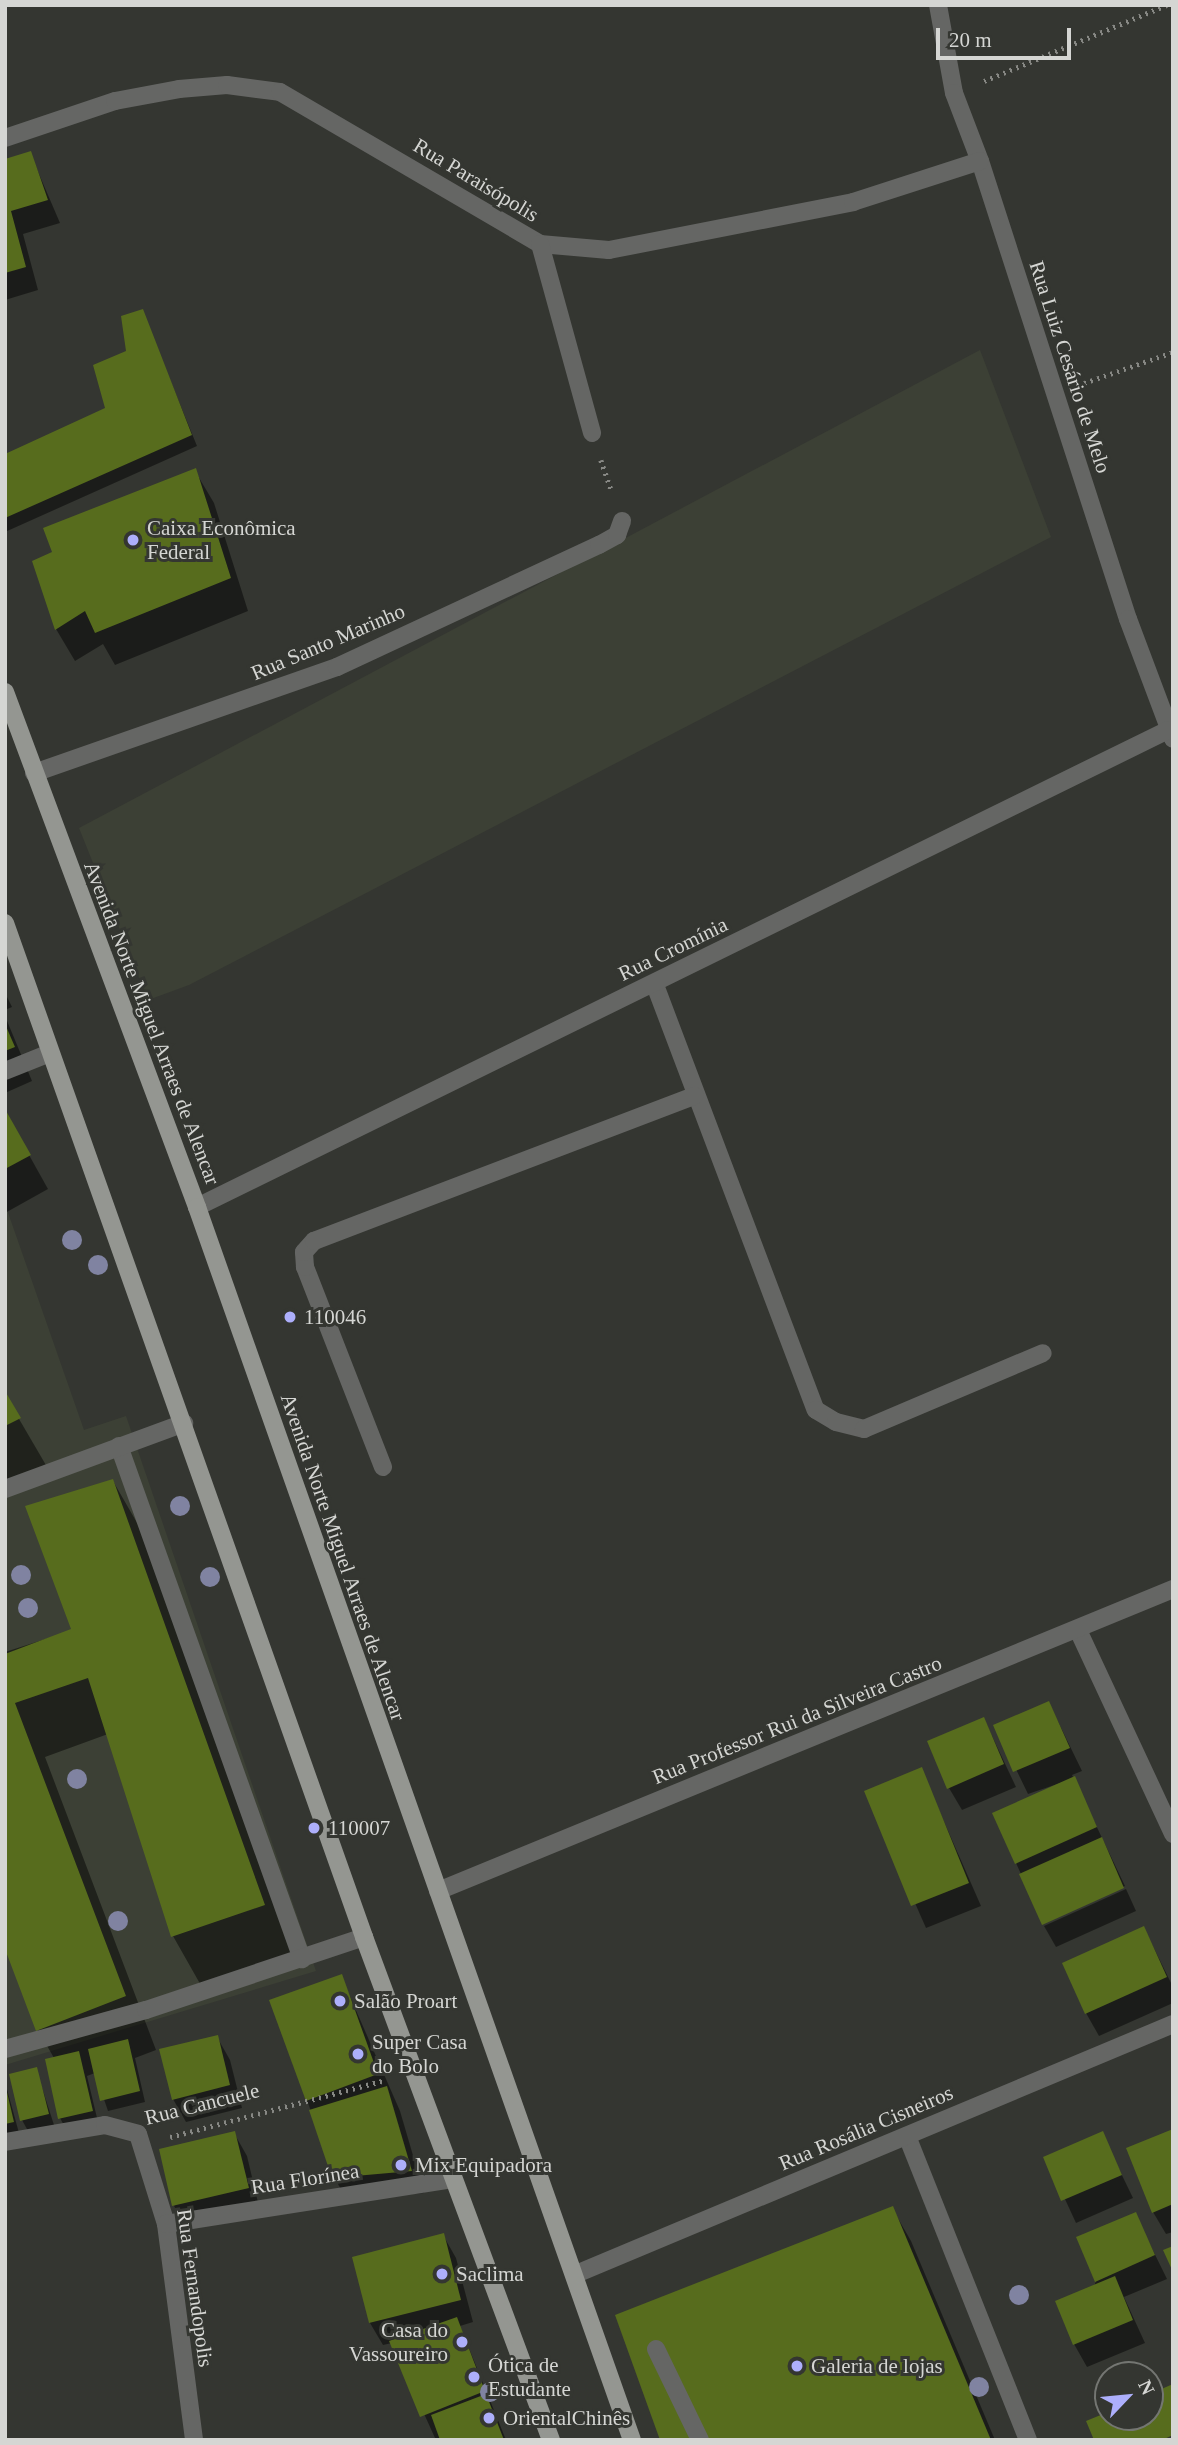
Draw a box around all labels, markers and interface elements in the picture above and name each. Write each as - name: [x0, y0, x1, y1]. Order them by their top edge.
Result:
- scale bar: [940, 14, 1075, 58]
- text: 20 m: [949, 28, 992, 52]
- street label: Rua Paraisópolis: [409, 133, 543, 227]
- street label: Rua Luiz Cesário de Melo: [1024, 258, 1116, 476]
- place label: Caixa Econômica Federal: [147, 515, 296, 565]
- marker: Caixa Econômica Federal: [125, 532, 141, 548]
- street label: Rua Santo Marinho: [247, 598, 409, 686]
- street label: Avenida Norte Miguel Arraes de Alencar: [78, 857, 226, 1189]
- street label: Rua Cromínia: [614, 912, 732, 986]
- place label: 110046: [304, 1304, 366, 1330]
- marker: 110046: [282, 1309, 298, 1325]
- street label: Avenida Norte Miguel Arraes de Alencar: [275, 1389, 411, 1725]
- street label: Rua Professor Rui da Silveira Castro: [649, 1650, 945, 1790]
- place label: 110007: [328, 1815, 390, 1841]
- marker: 110007: [306, 1820, 322, 1836]
- place label: Salão Proart: [354, 1988, 457, 2014]
- marker: Salão Proart: [332, 1993, 348, 2009]
- place label: Super Casa do Bolo: [372, 2029, 467, 2079]
- marker: Super Casa do Bolo: [350, 2046, 366, 2062]
- street label: Rua Cancuele: [142, 2078, 262, 2130]
- street label: Rua Rosália Cisneiros: [775, 2080, 957, 2176]
- place label: Mix Equipadora: [415, 2152, 552, 2178]
- marker: Mix Equipadora: [393, 2157, 409, 2173]
- street label: Rua Florínea: [249, 2158, 361, 2200]
- street label: Rua Fernandopolis: [171, 2207, 219, 2369]
- place label: Saclima: [456, 2261, 524, 2287]
- marker: Saclima: [434, 2266, 450, 2282]
- place label: Casa do Vassoureiro: [349, 2317, 448, 2367]
- marker: Casa do Vassoureiro: [454, 2334, 470, 2350]
- place label: Ótica de Estudante: [488, 2352, 571, 2402]
- place label: Galeria de lojas: [811, 2353, 943, 2379]
- marker: Galeria de lojas: [789, 2358, 805, 2374]
- north arrow: [1094, 2361, 1164, 2431]
- marker: Ótica de Estudante: [466, 2369, 482, 2385]
- text: N: [1134, 2377, 1159, 2398]
- place label: OrientalChinês: [503, 2405, 630, 2431]
- marker: OrientalChinês: [481, 2410, 497, 2426]

